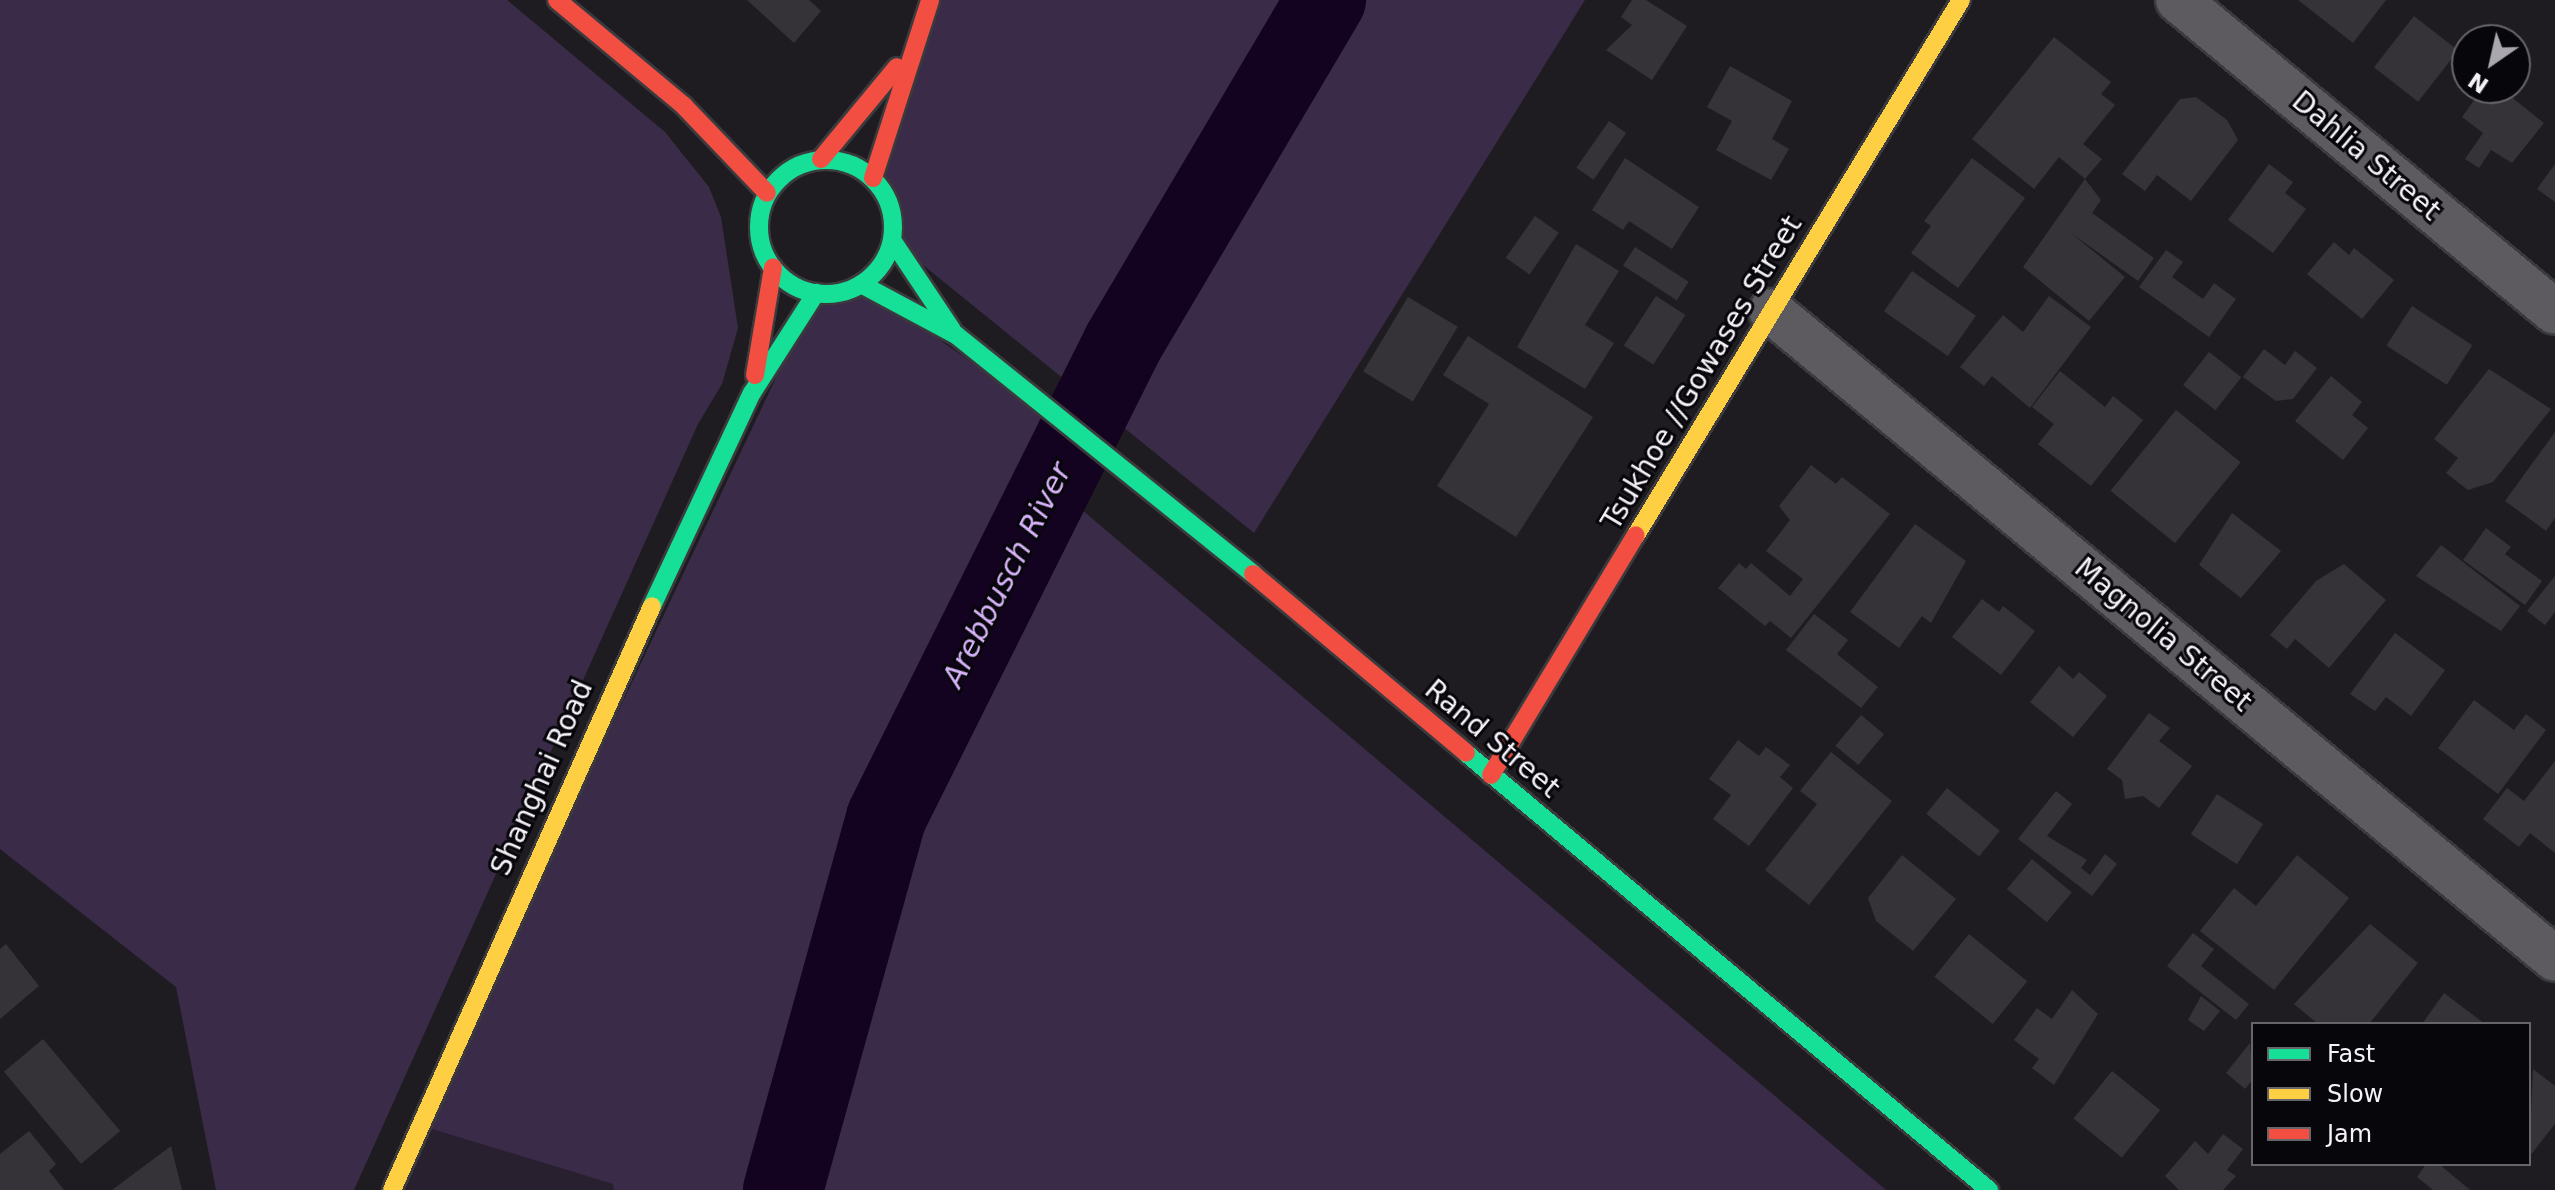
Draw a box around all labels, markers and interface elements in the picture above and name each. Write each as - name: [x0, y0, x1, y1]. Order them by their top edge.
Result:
- north arrow: [2451, 24, 2531, 104]
- text: N: [2464, 67, 2493, 98]
- street label: Dahlia Street: [2285, 84, 2447, 228]
- street label: Tsukhoe //Gowases Street: [1595, 210, 1809, 536]
- water label: Arebbusch River: [935, 457, 1079, 693]
- street label: Magnolia Street: [2068, 551, 2258, 719]
- street label: Rand Street: [1418, 673, 1566, 805]
- street label: Shanghai Road: [484, 675, 600, 881]
- legend: [2251, 1022, 2531, 1166]
- text: Fast: [2327, 1040, 2375, 1068]
- text: Slow: [2327, 1080, 2383, 1108]
- text: Jam: [2327, 1120, 2372, 1148]

